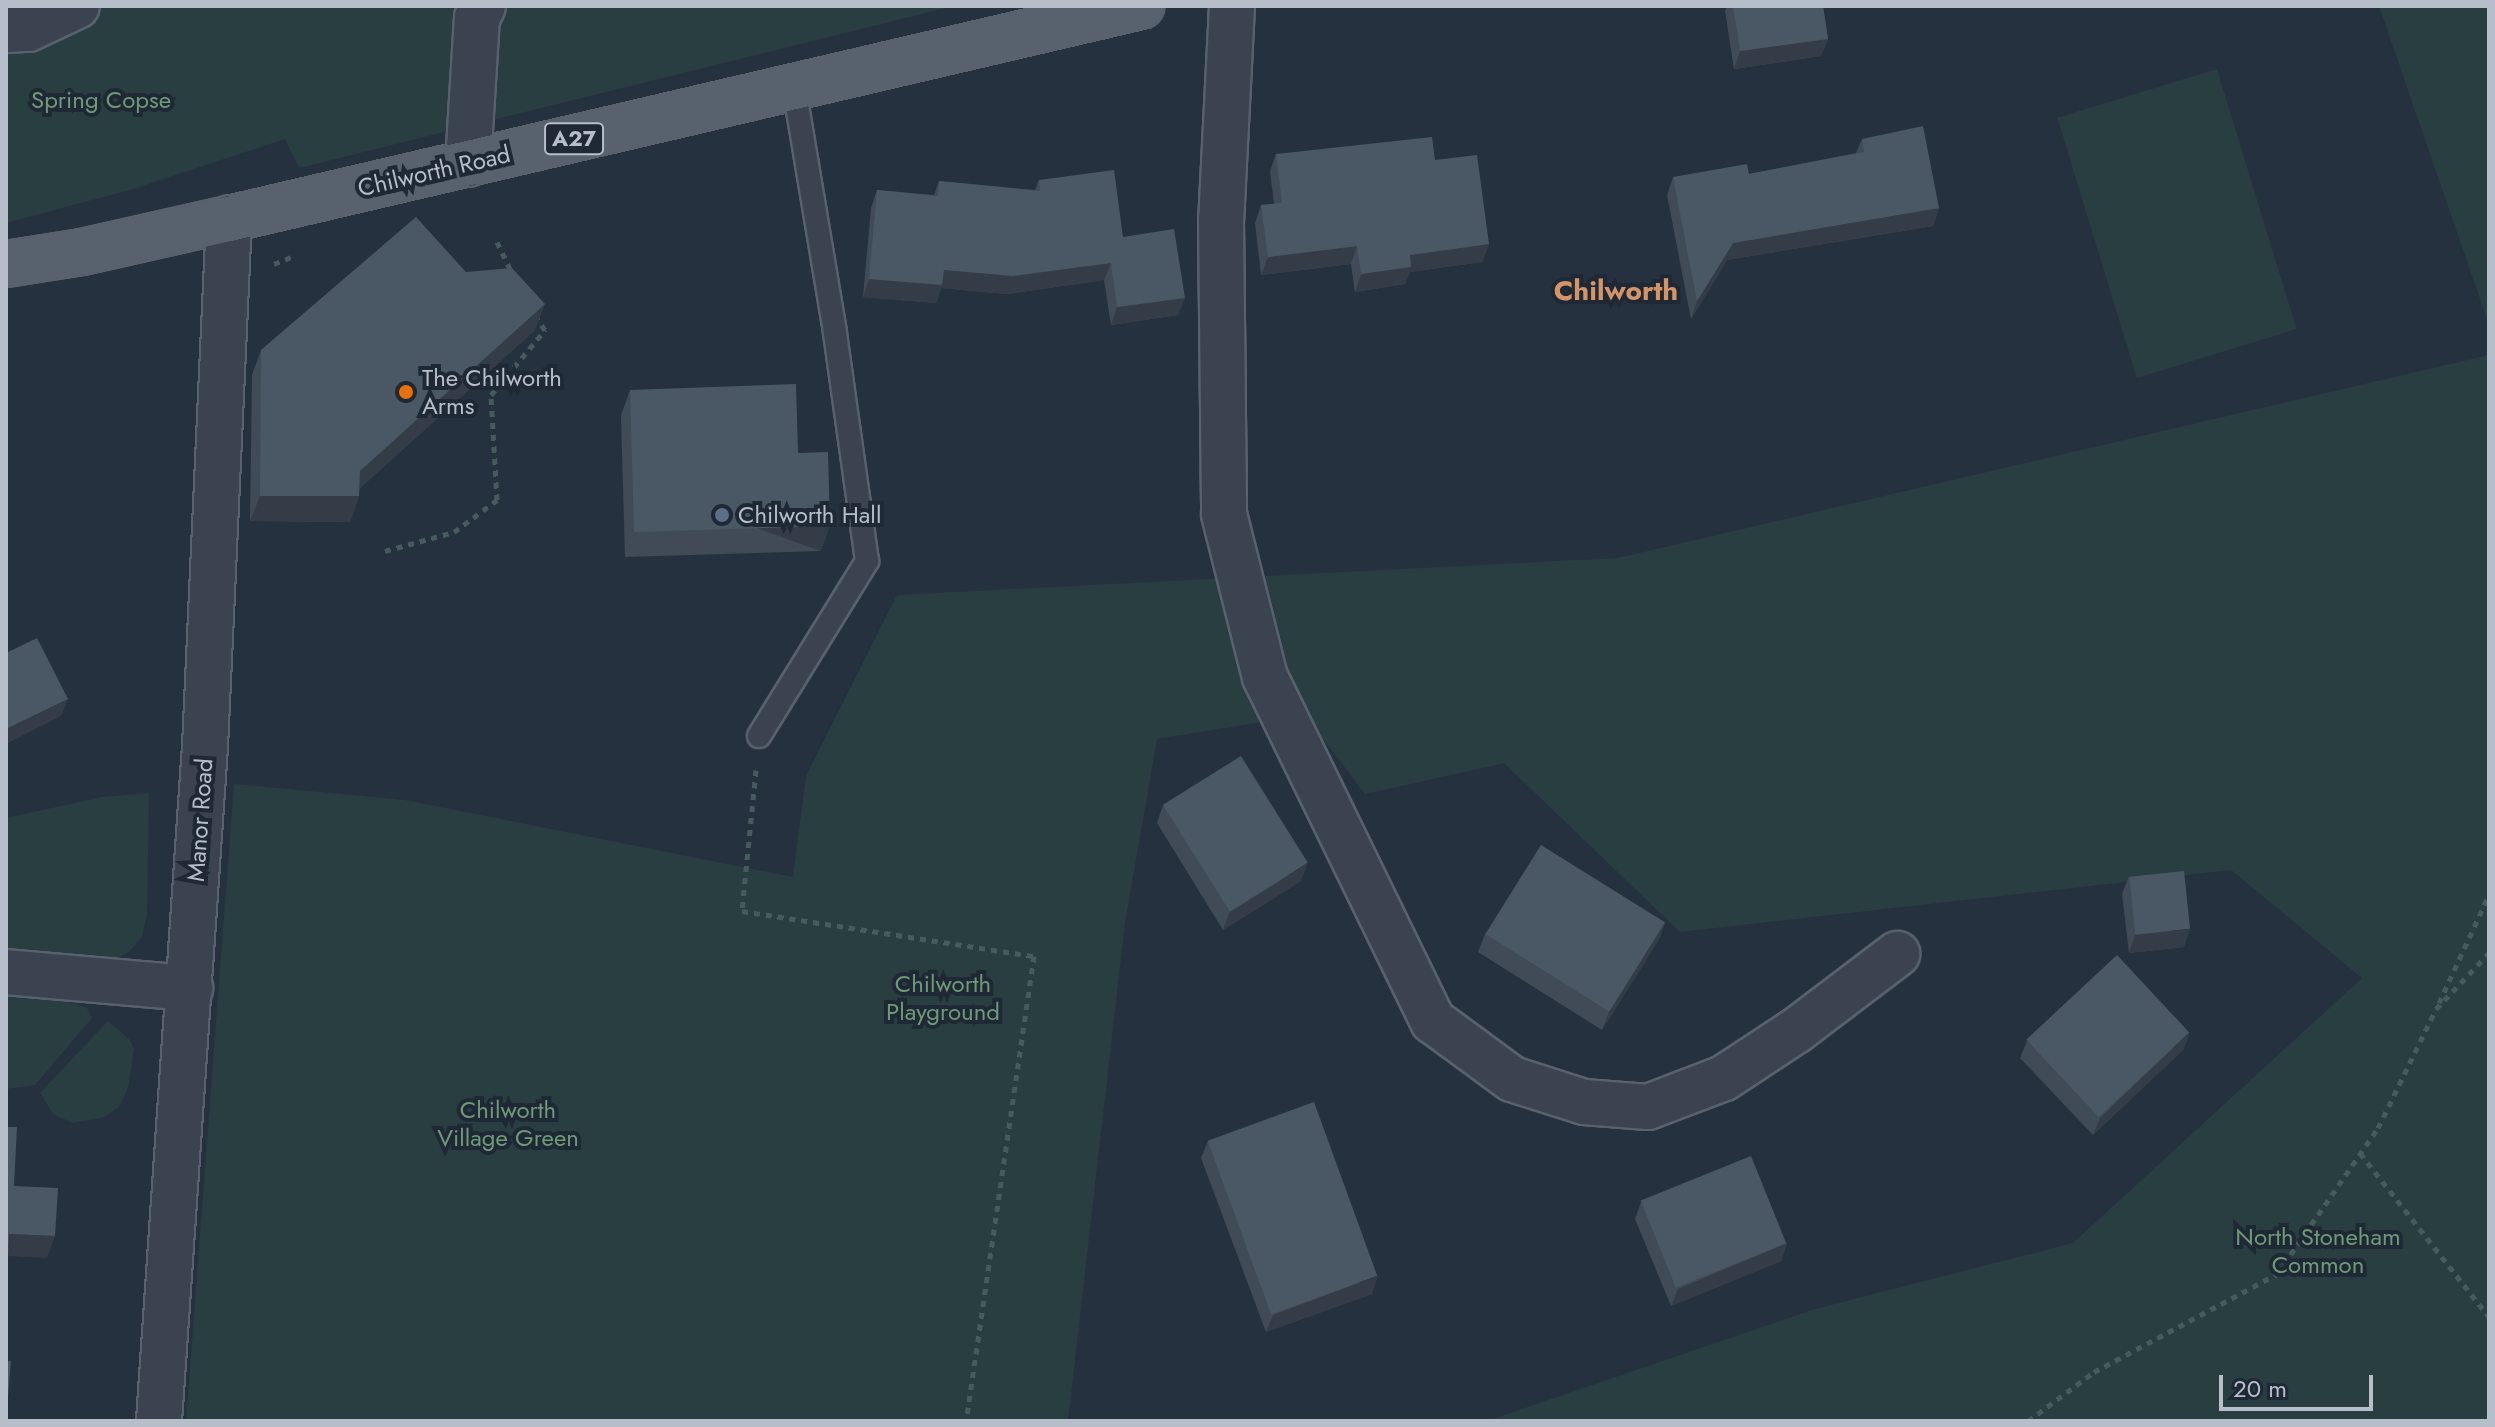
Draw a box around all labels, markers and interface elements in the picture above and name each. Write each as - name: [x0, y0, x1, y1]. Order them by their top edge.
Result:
- park label: Spring Copse: [31, 86, 171, 114]
- road number: A27: [544, 121, 604, 157]
- street label: Chilworth Road: [355, 139, 513, 203]
- district label: Chilworth: [1554, 274, 1678, 308]
- place label: The Chilworth Arms: [422, 364, 562, 420]
- marker: The Chilworth Arms: [397, 383, 415, 401]
- place label: Chilworth Hall: [738, 501, 881, 529]
- marker: Chilworth Hall: [713, 506, 731, 524]
- street label: Manor Road: [181, 757, 219, 883]
- park label: Chilworth Playground: [886, 970, 1000, 1026]
- park label: Chilworth Village Green: [437, 1096, 579, 1152]
- park label: North Stoneham Common: [2235, 1223, 2401, 1279]
- scale bar: [2223, 1359, 2377, 1409]
- text: 20 m: [2233, 1371, 2287, 1406]

